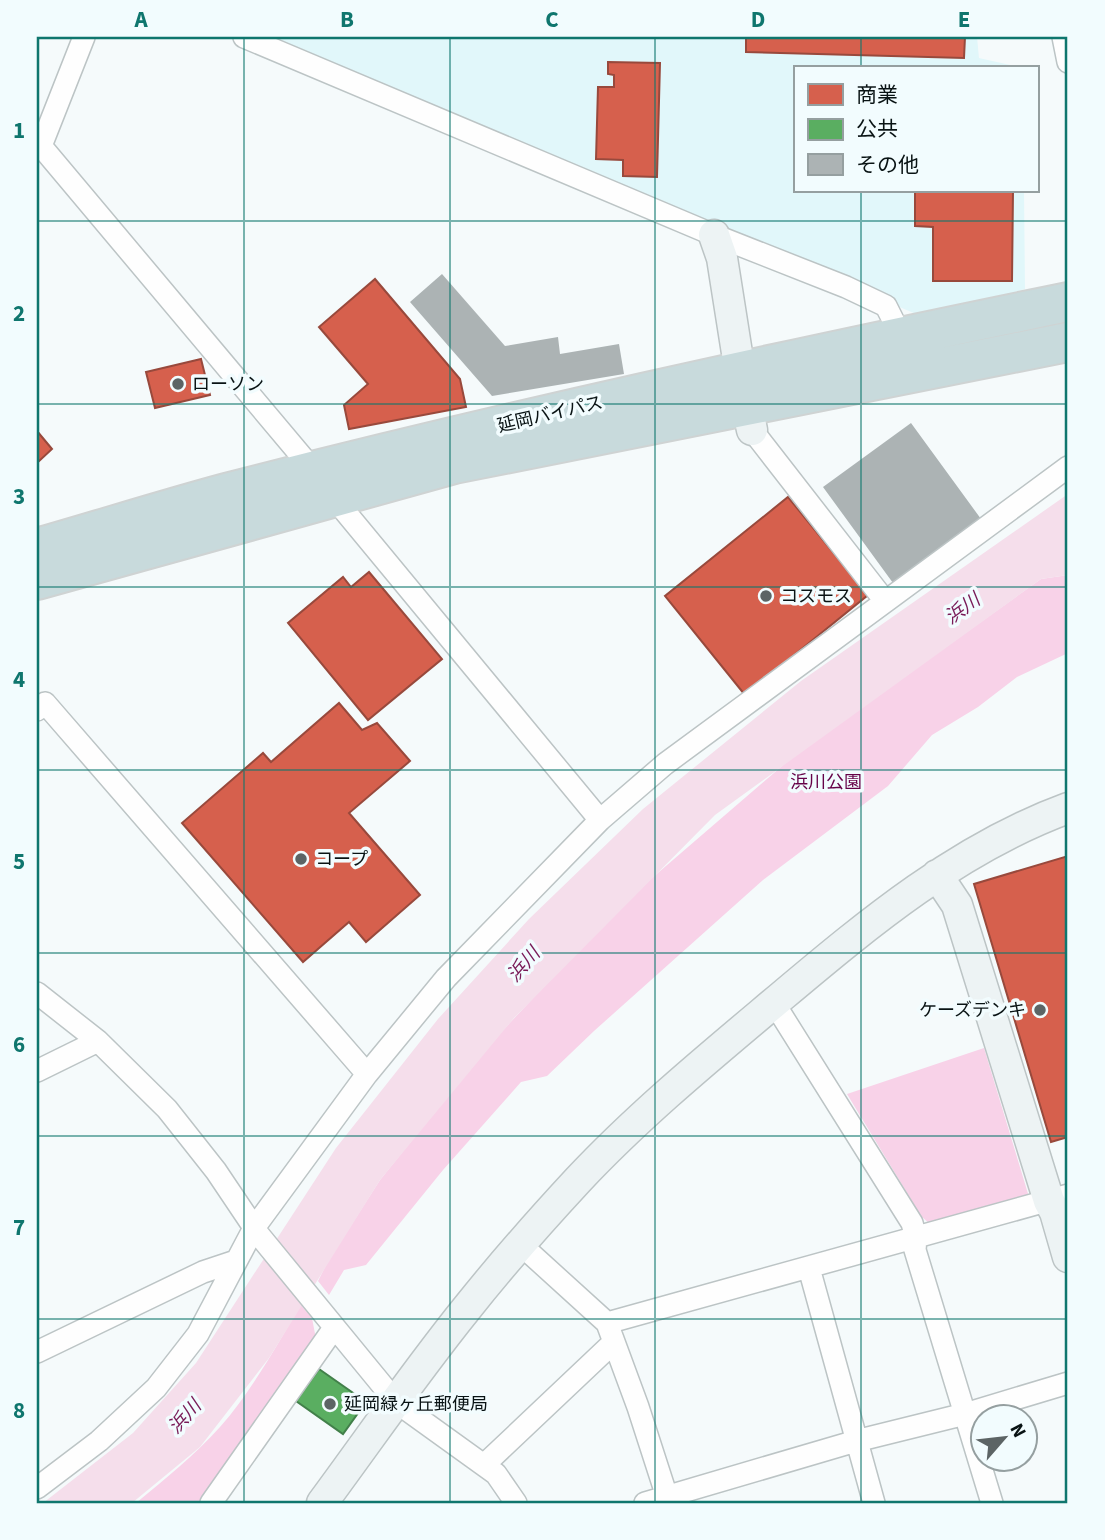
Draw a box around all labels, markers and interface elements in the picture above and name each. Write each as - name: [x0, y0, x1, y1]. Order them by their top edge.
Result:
- text: A: [133, 3, 148, 36]
- text: B: [340, 3, 354, 36]
- text: C: [545, 3, 559, 36]
- text: D: [751, 3, 765, 36]
- text: E: [958, 3, 970, 36]
- legend: [794, 66, 1038, 192]
- text: 商業: [856, 80, 898, 110]
- text: 1: [13, 114, 25, 147]
- text: 公共: [856, 114, 898, 144]
- text: その他: [856, 150, 919, 180]
- text: 2: [13, 297, 25, 330]
- place label: ローソン: [192, 372, 264, 397]
- marker: ローソン: [170, 376, 186, 392]
- street label: 延岡バイパス: [495, 390, 605, 439]
- text: 3: [13, 480, 25, 513]
- place label: コスモス: [780, 584, 852, 609]
- water label: 浜川: [940, 586, 988, 631]
- marker: コスモス: [758, 588, 774, 604]
- text: 4: [13, 663, 25, 696]
- park label: 浜川公園: [790, 770, 862, 795]
- text: 5: [13, 845, 25, 878]
- place label: コープ: [315, 847, 368, 872]
- marker: コープ: [293, 851, 309, 867]
- water label: 浜川: [501, 940, 548, 988]
- place label: ケーズデンキ: [919, 998, 1026, 1023]
- marker: ケーズデンキ: [1032, 1002, 1048, 1018]
- text: 6: [13, 1028, 25, 1061]
- text: 7: [13, 1211, 25, 1244]
- water label: 浜川: [162, 1392, 209, 1440]
- place label: 延岡緑ヶ丘郵便局: [344, 1392, 488, 1417]
- text: 8: [13, 1394, 25, 1427]
- marker: 延岡緑ヶ丘郵便局: [322, 1396, 338, 1412]
- north arrow: [968, 1404, 1038, 1474]
- text: N: [1003, 1419, 1033, 1443]

